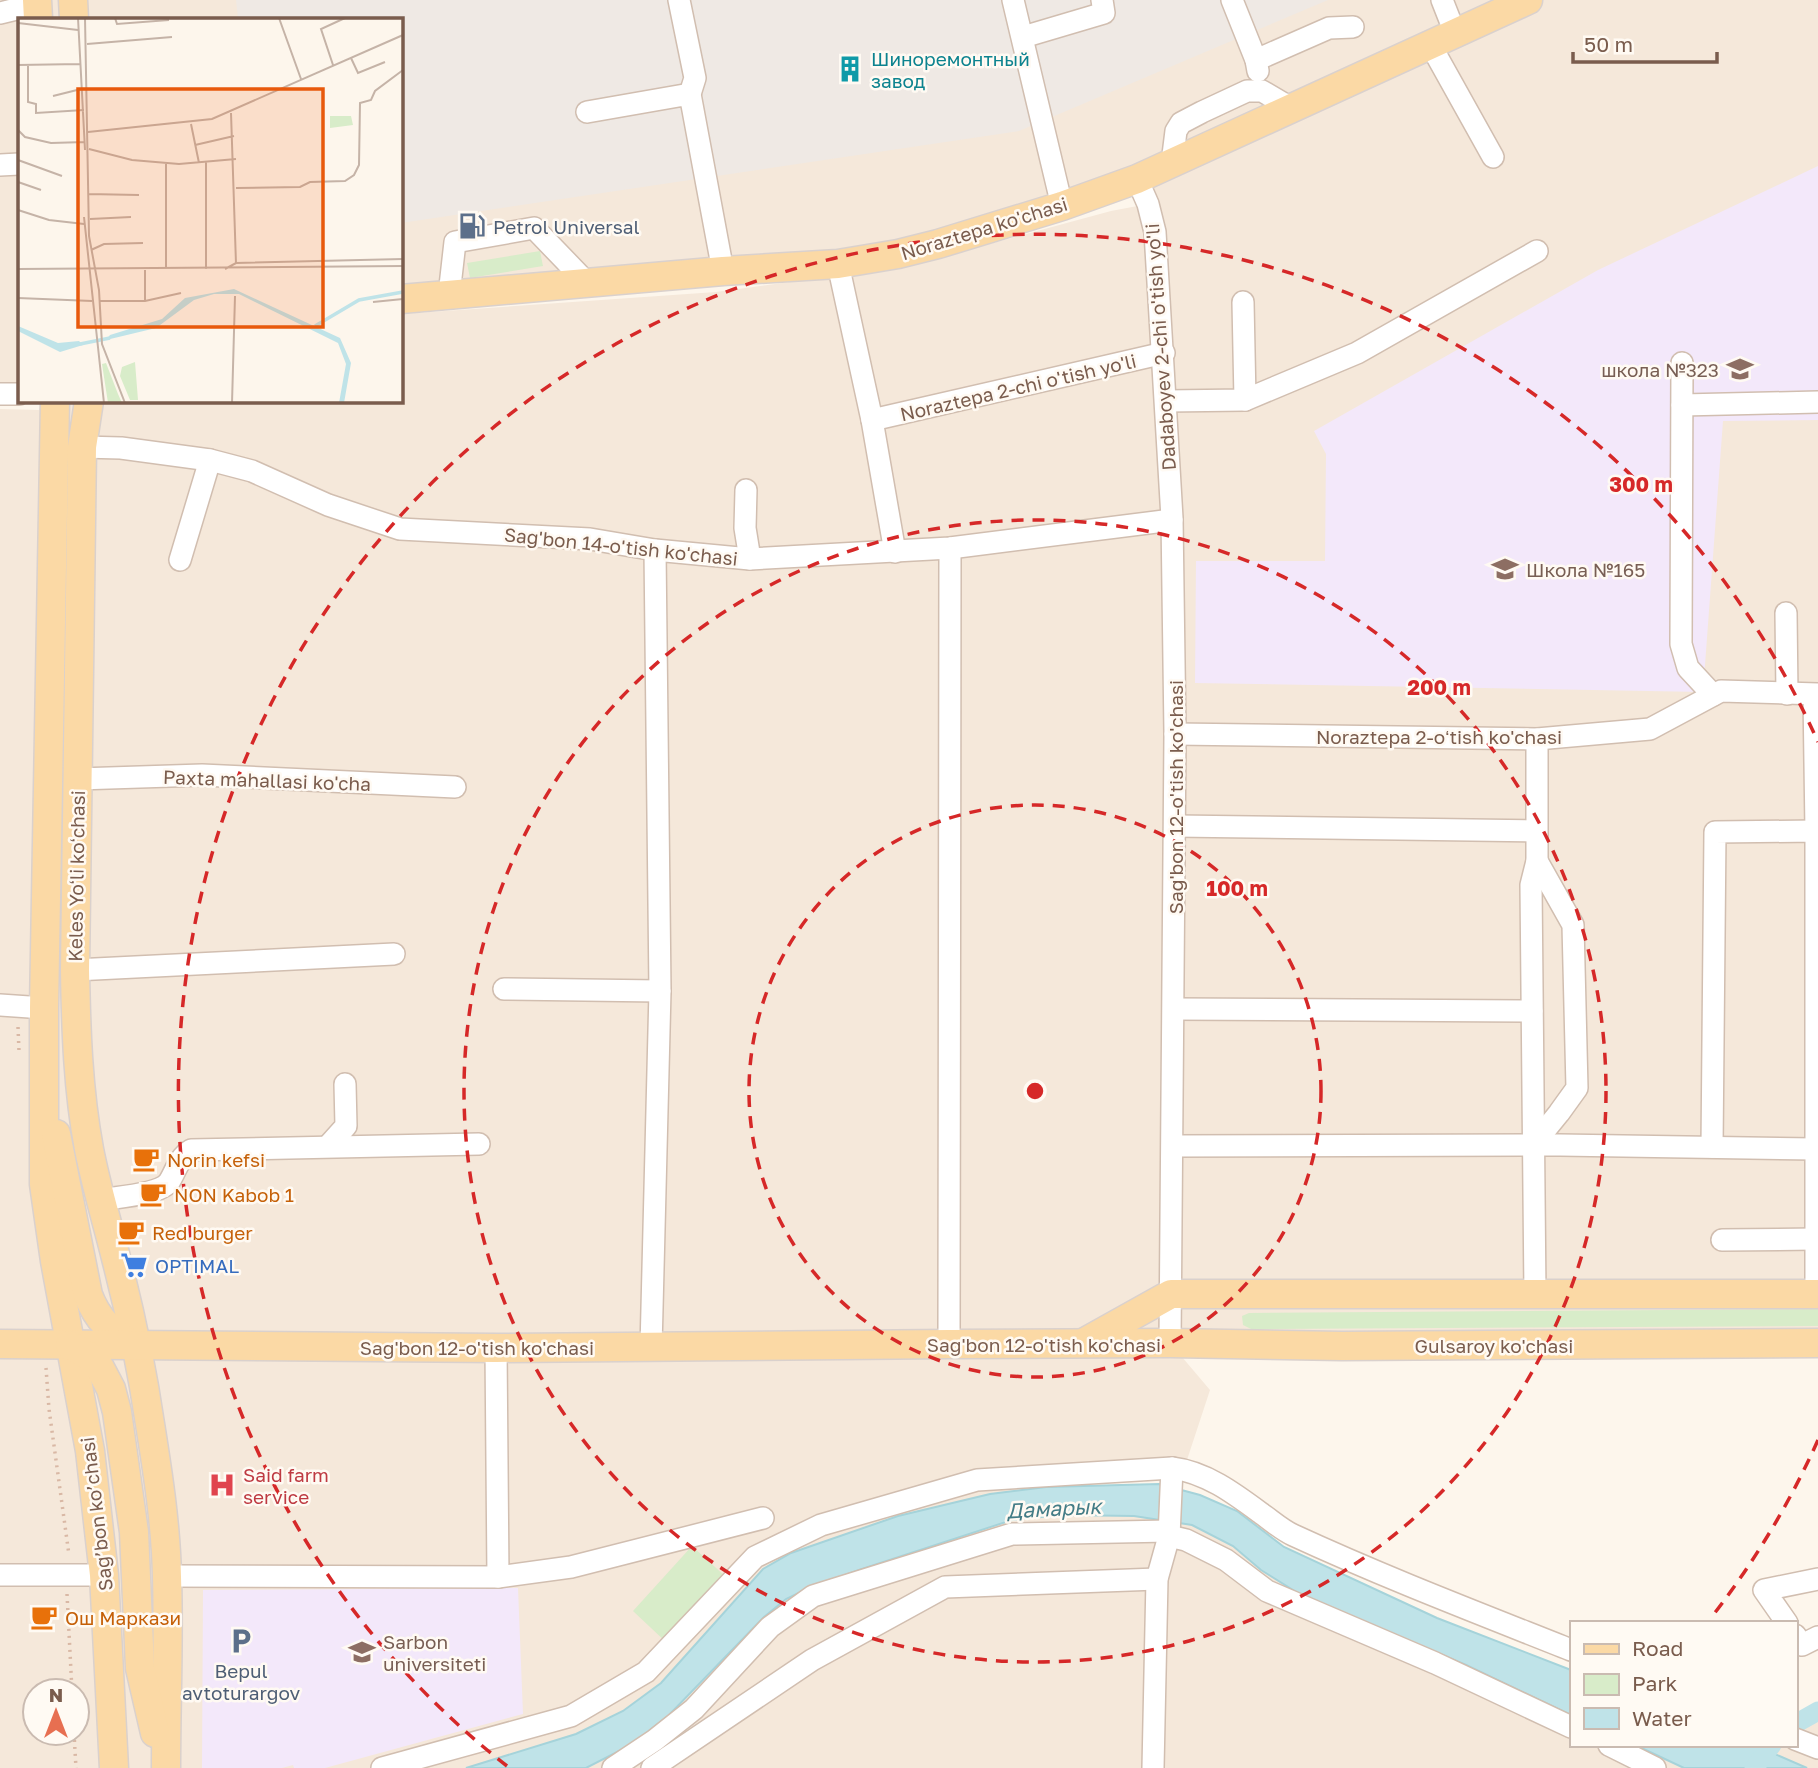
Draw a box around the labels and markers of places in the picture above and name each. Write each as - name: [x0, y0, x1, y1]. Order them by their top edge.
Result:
- place label: Шиноремонтный завод: [871, 47, 1030, 92]
- building icon: Шиноремонтный завод: [835, 54, 865, 84]
- fuel station icon: Petrol Universal: [457, 211, 487, 241]
- place label: Petrol Universal: [493, 215, 640, 238]
- school or university icon: школа №323: [1725, 354, 1755, 384]
- place label: школа №323: [1601, 358, 1719, 381]
- school or university icon: Школа №165: [1490, 554, 1520, 584]
- place label: Школа №165: [1526, 558, 1645, 581]
- centre of rings: [1023, 1079, 1047, 1103]
- cafe icon: Norin kefsi: [131, 1144, 161, 1174]
- place label: Norin kefsi: [167, 1148, 265, 1171]
- cafe icon: NON Kabob 1: [138, 1179, 168, 1209]
- place label: NON Kabob 1: [174, 1183, 294, 1206]
- cafe icon: Red burger: [116, 1217, 146, 1247]
- place label: Red burger: [152, 1221, 253, 1244]
- supermarket icon: OPTIMAL: [119, 1250, 149, 1280]
- place label: OPTIMAL: [155, 1254, 239, 1277]
- place label: Said farm service: [243, 1463, 329, 1508]
- hospital icon: Said farm service: [207, 1470, 237, 1500]
- cafe icon: Ош Маркази: [29, 1602, 59, 1632]
- place label: Ош Маркази: [65, 1606, 181, 1629]
- parking icon: Bepul avtoturargov: [226, 1626, 256, 1656]
- place label: Sarbon universiteti: [383, 1630, 486, 1675]
- school or university icon: Sarbon universiteti: [347, 1637, 377, 1667]
- place label: Bepul avtoturargov: [182, 1659, 300, 1704]

